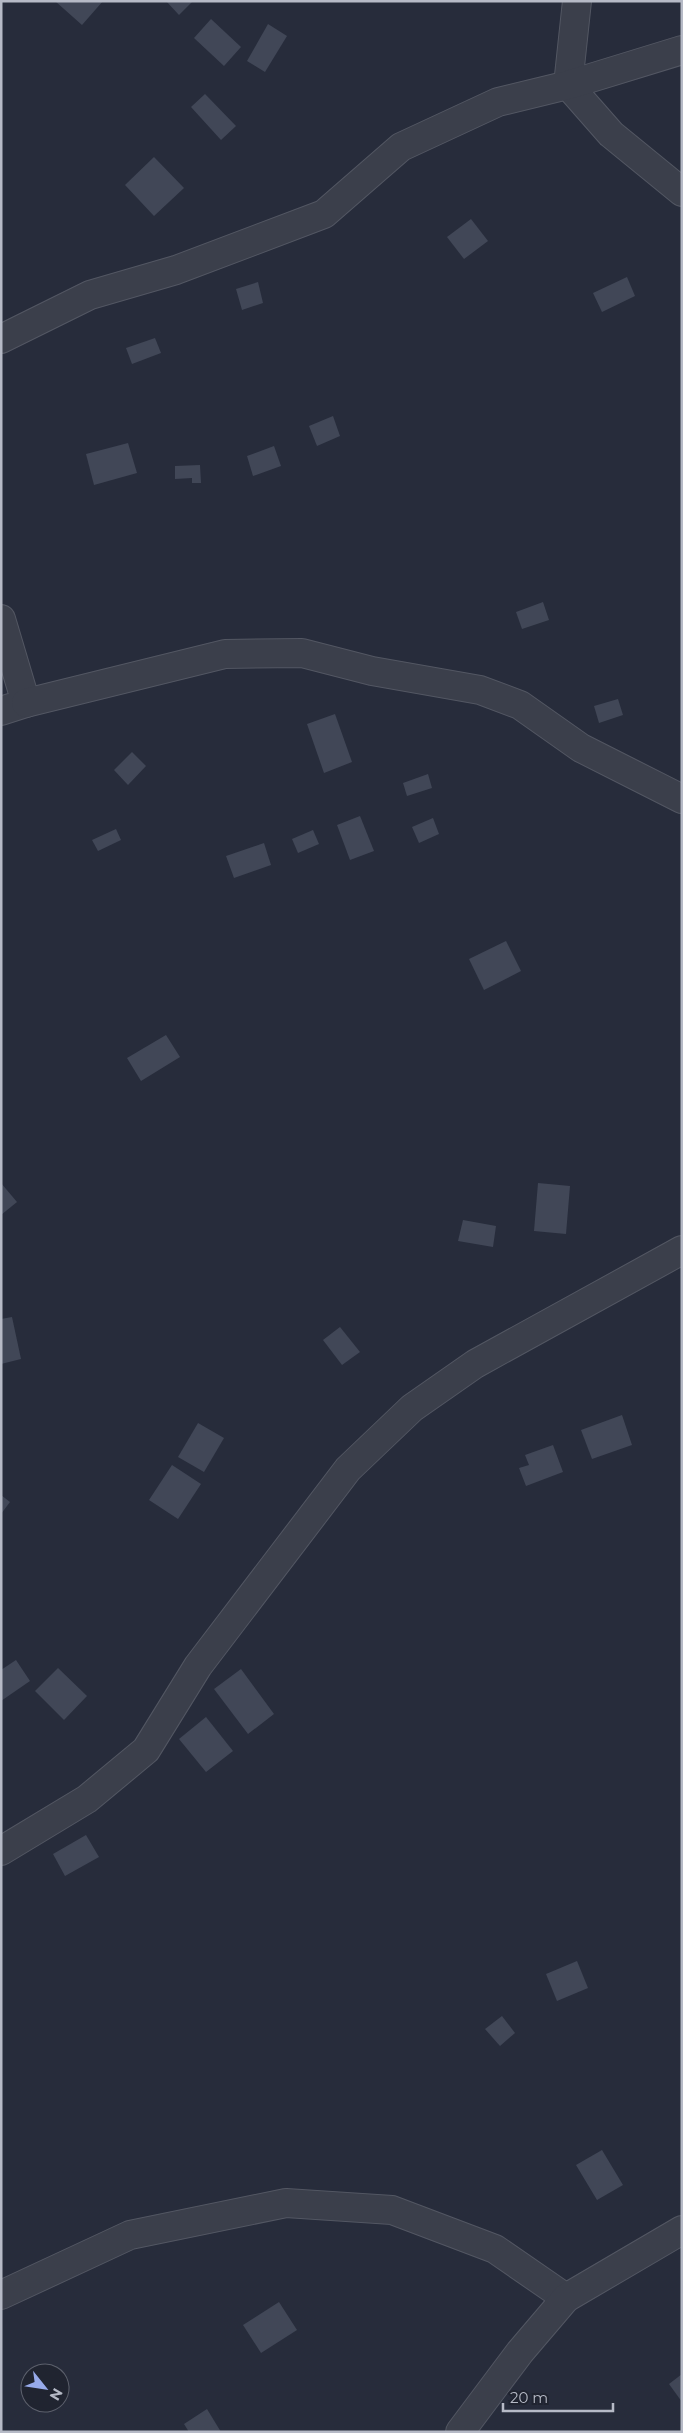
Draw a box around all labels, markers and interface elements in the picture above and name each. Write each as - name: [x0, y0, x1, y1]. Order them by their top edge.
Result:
- north arrow: [20, 2363, 70, 2413]
- scale bar: [503, 2380, 613, 2412]
- text: N: [46, 2385, 67, 2404]
- text: 20 m: [510, 2388, 548, 2407]

